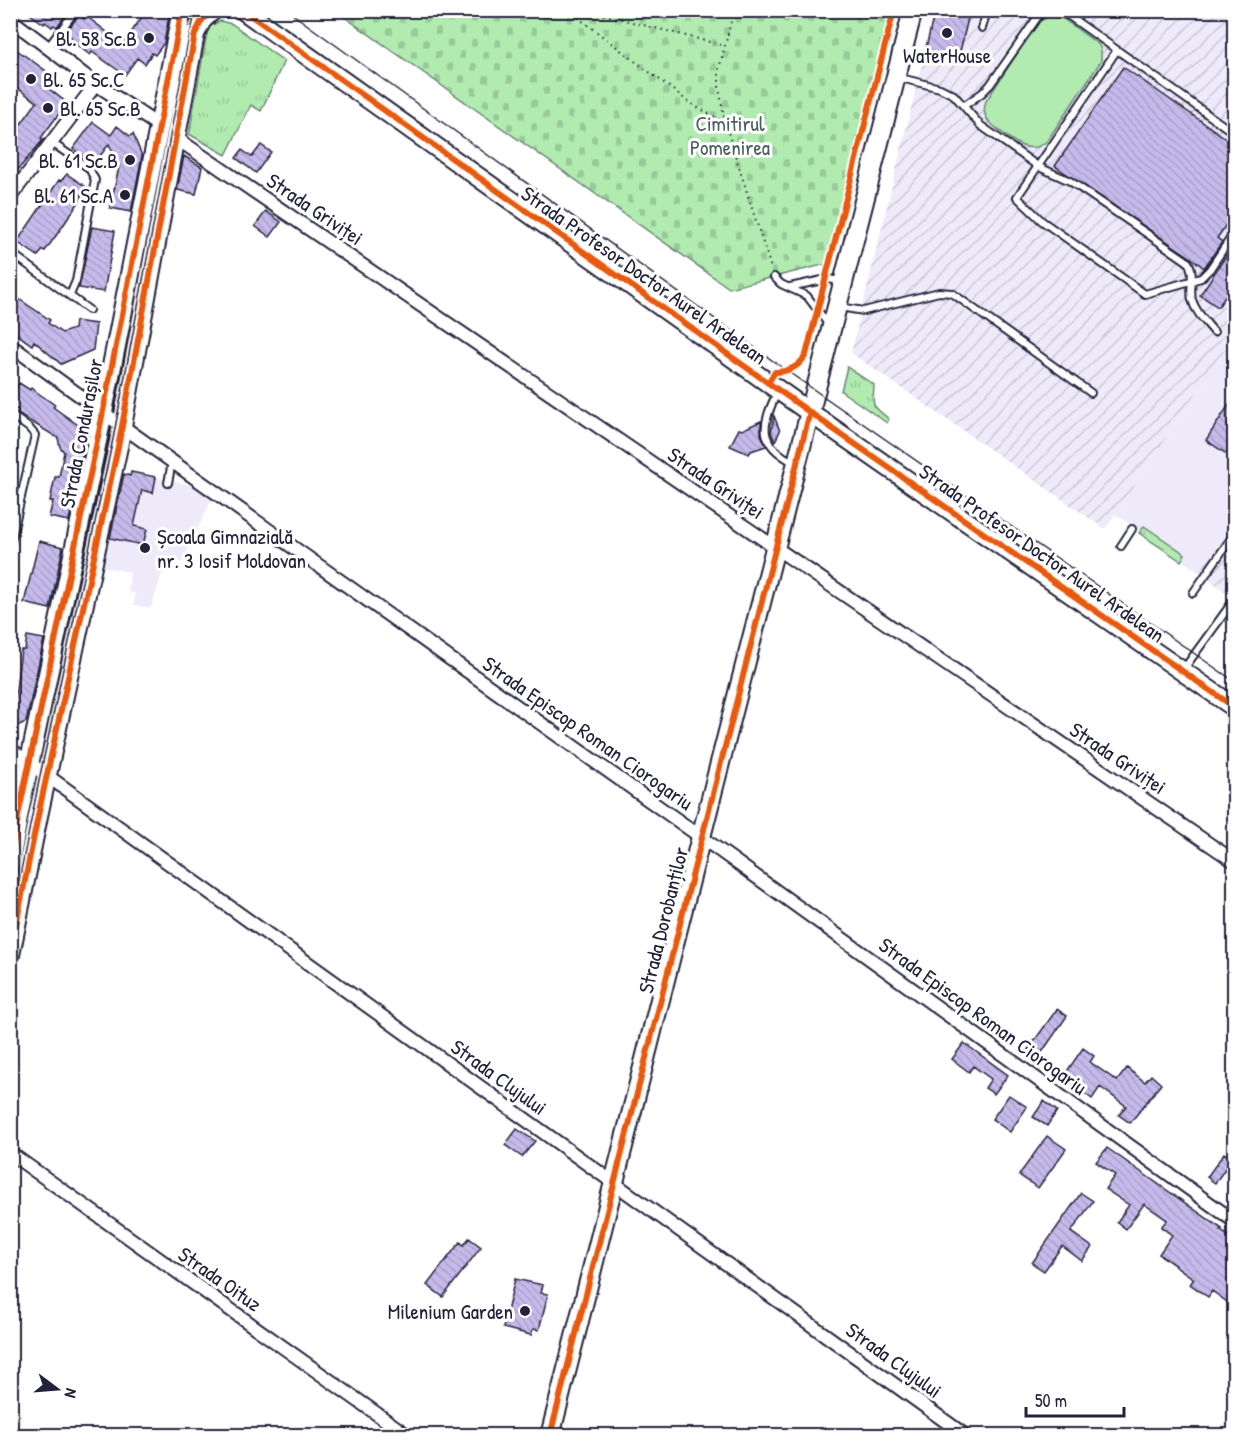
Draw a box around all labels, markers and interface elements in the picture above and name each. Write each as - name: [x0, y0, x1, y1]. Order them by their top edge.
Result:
- place label: Bl. 58 Sc.B: [56, 24, 137, 53]
- marker: WaterHouse: [940, 26, 954, 40]
- marker: Bl. 58 Sc.B: [142, 31, 156, 45]
- place label: WaterHouse: [903, 41, 991, 70]
- place label: Bl. 65 Sc.C: [43, 65, 124, 94]
- marker: Bl. 65 Sc.C: [24, 72, 38, 86]
- place label: Bl. 65 Sc.B: [60, 94, 141, 123]
- marker: Bl. 65 Sc.B: [41, 101, 55, 115]
- park label: Cimitirul Pomenirea: [690, 109, 770, 162]
- place label: Bl. 61 Sc.B: [39, 146, 118, 175]
- marker: Bl. 61 Sc.B: [123, 153, 137, 167]
- street label: Strada Griviței: [261, 166, 369, 252]
- street label: Strada Profesor Doctor Aurel Ardelean: [515, 179, 773, 371]
- place label: Bl. 61 Sc.A: [34, 181, 113, 210]
- marker: Bl. 61 Sc.A: [118, 188, 132, 202]
- street label: Strada Condurașilor: [52, 356, 110, 510]
- street label: Strada Griviței: [662, 440, 770, 526]
- street label: Strada Profesor Doctor Aurel Ardelean: [913, 457, 1171, 649]
- place label: Școala Gimnazială nr. 3 Iosif Moldovan: [157, 522, 306, 575]
- marker: Școala Gimnazială nr. 3 Iosif Moldovan: [138, 541, 152, 555]
- street label: Strada Episcop Roman Ciorogariu: [477, 649, 700, 817]
- street label: Strada Griviței: [1064, 715, 1172, 801]
- street label: Strada Dorobanților: [631, 844, 695, 996]
- street label: Strada Episcop Roman Ciorogariu: [873, 931, 1093, 1102]
- street label: Strada Clujului: [445, 1032, 553, 1122]
- street label: Strada Oituz: [173, 1240, 267, 1318]
- place label: Milenium Garden: [388, 1297, 513, 1326]
- marker: Milenium Garden: [518, 1304, 532, 1318]
- street label: Strada Clujului: [840, 1315, 948, 1405]
- north arrow: [27, 1359, 87, 1419]
- scale bar: [1026, 1380, 1124, 1418]
- text: N: [60, 1386, 83, 1401]
- text: 50 m: [1035, 1388, 1067, 1413]

